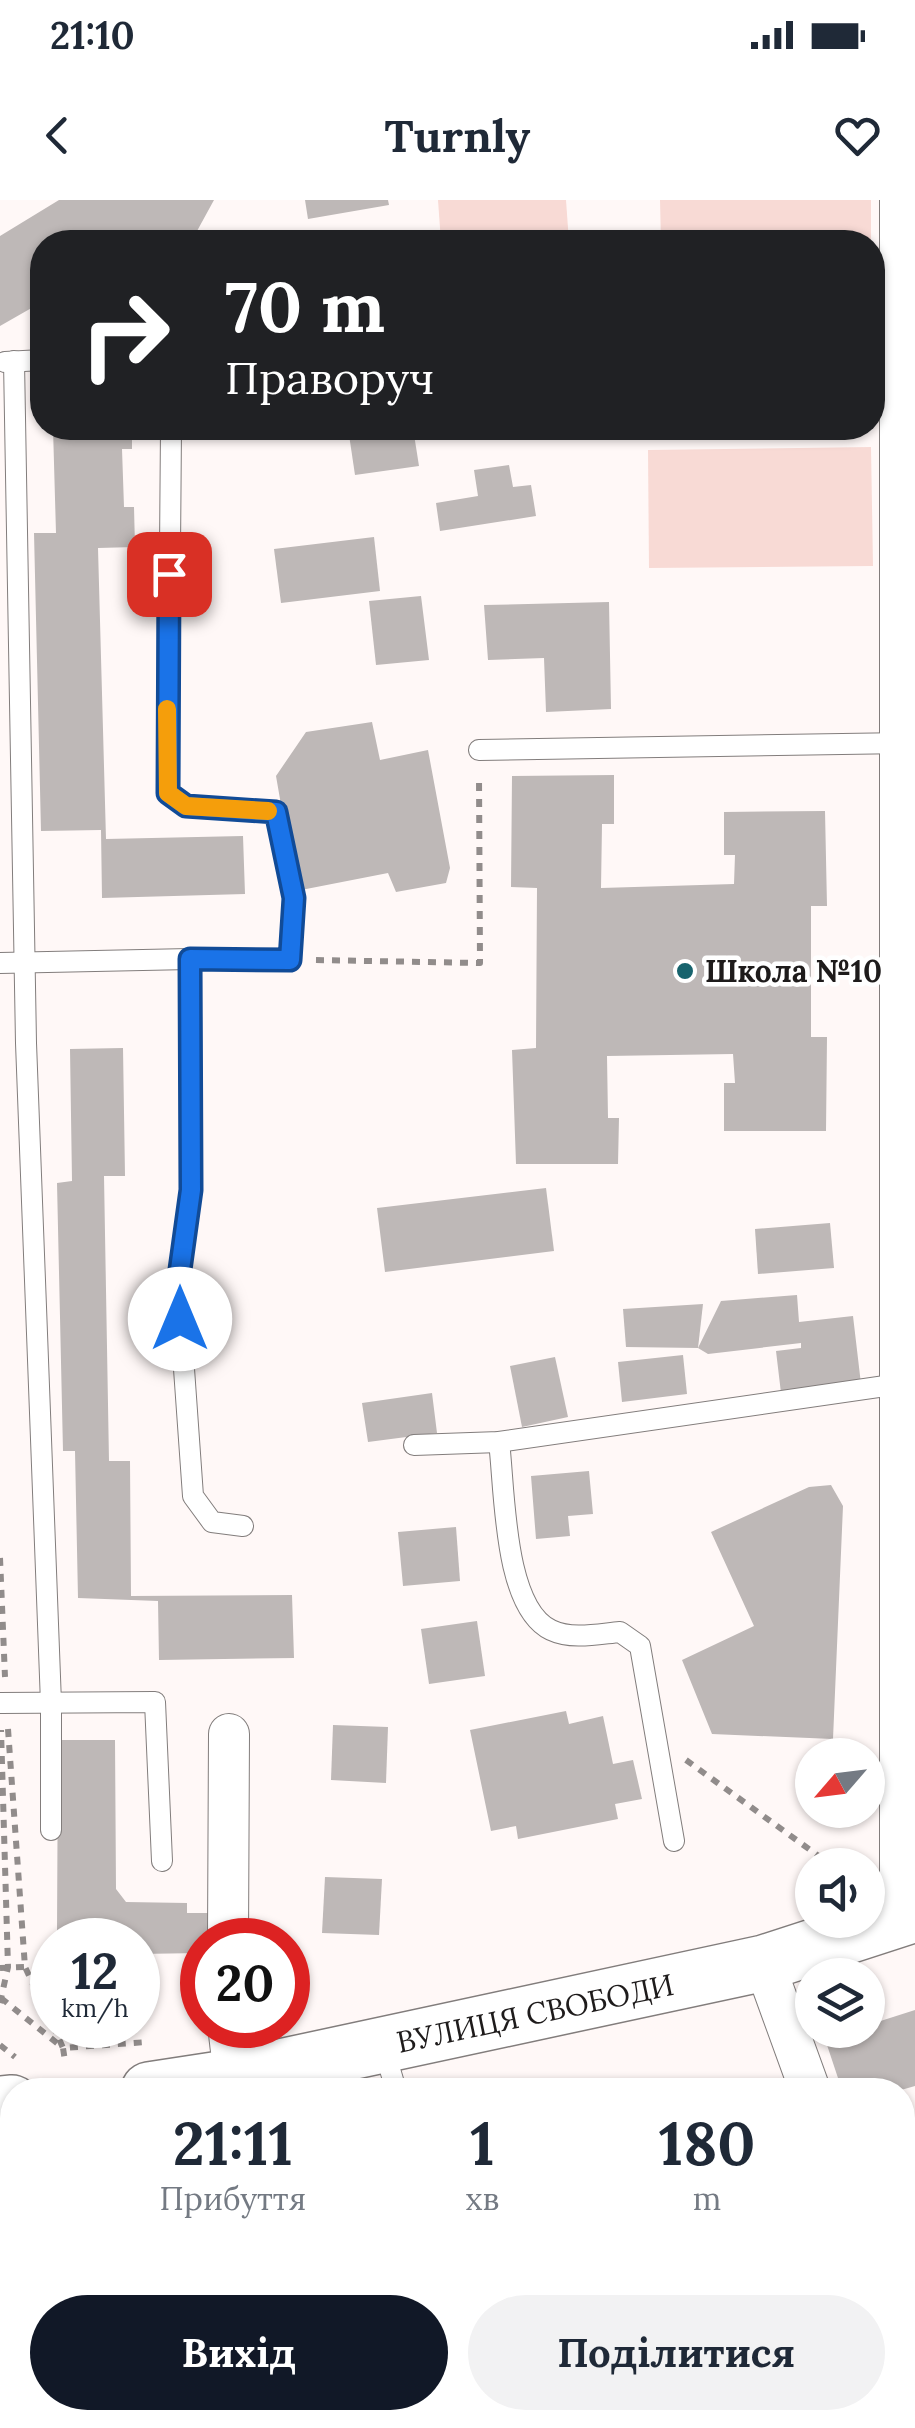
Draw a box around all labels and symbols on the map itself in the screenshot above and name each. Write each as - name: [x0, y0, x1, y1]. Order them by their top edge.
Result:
- pin: [127, 532, 212, 617]
- place label: Школа №10: [705, 952, 882, 990]
- marker: Школа №10: [674, 960, 696, 982]
- position arrow: [128, 1267, 232, 1371]
- north arrow: [795, 1738, 885, 1828]
- speed limit sign: 20: [180, 1918, 310, 2048]
- street label: ВУЛИЦЯ СВОБОДИ: [393, 1965, 677, 2061]

